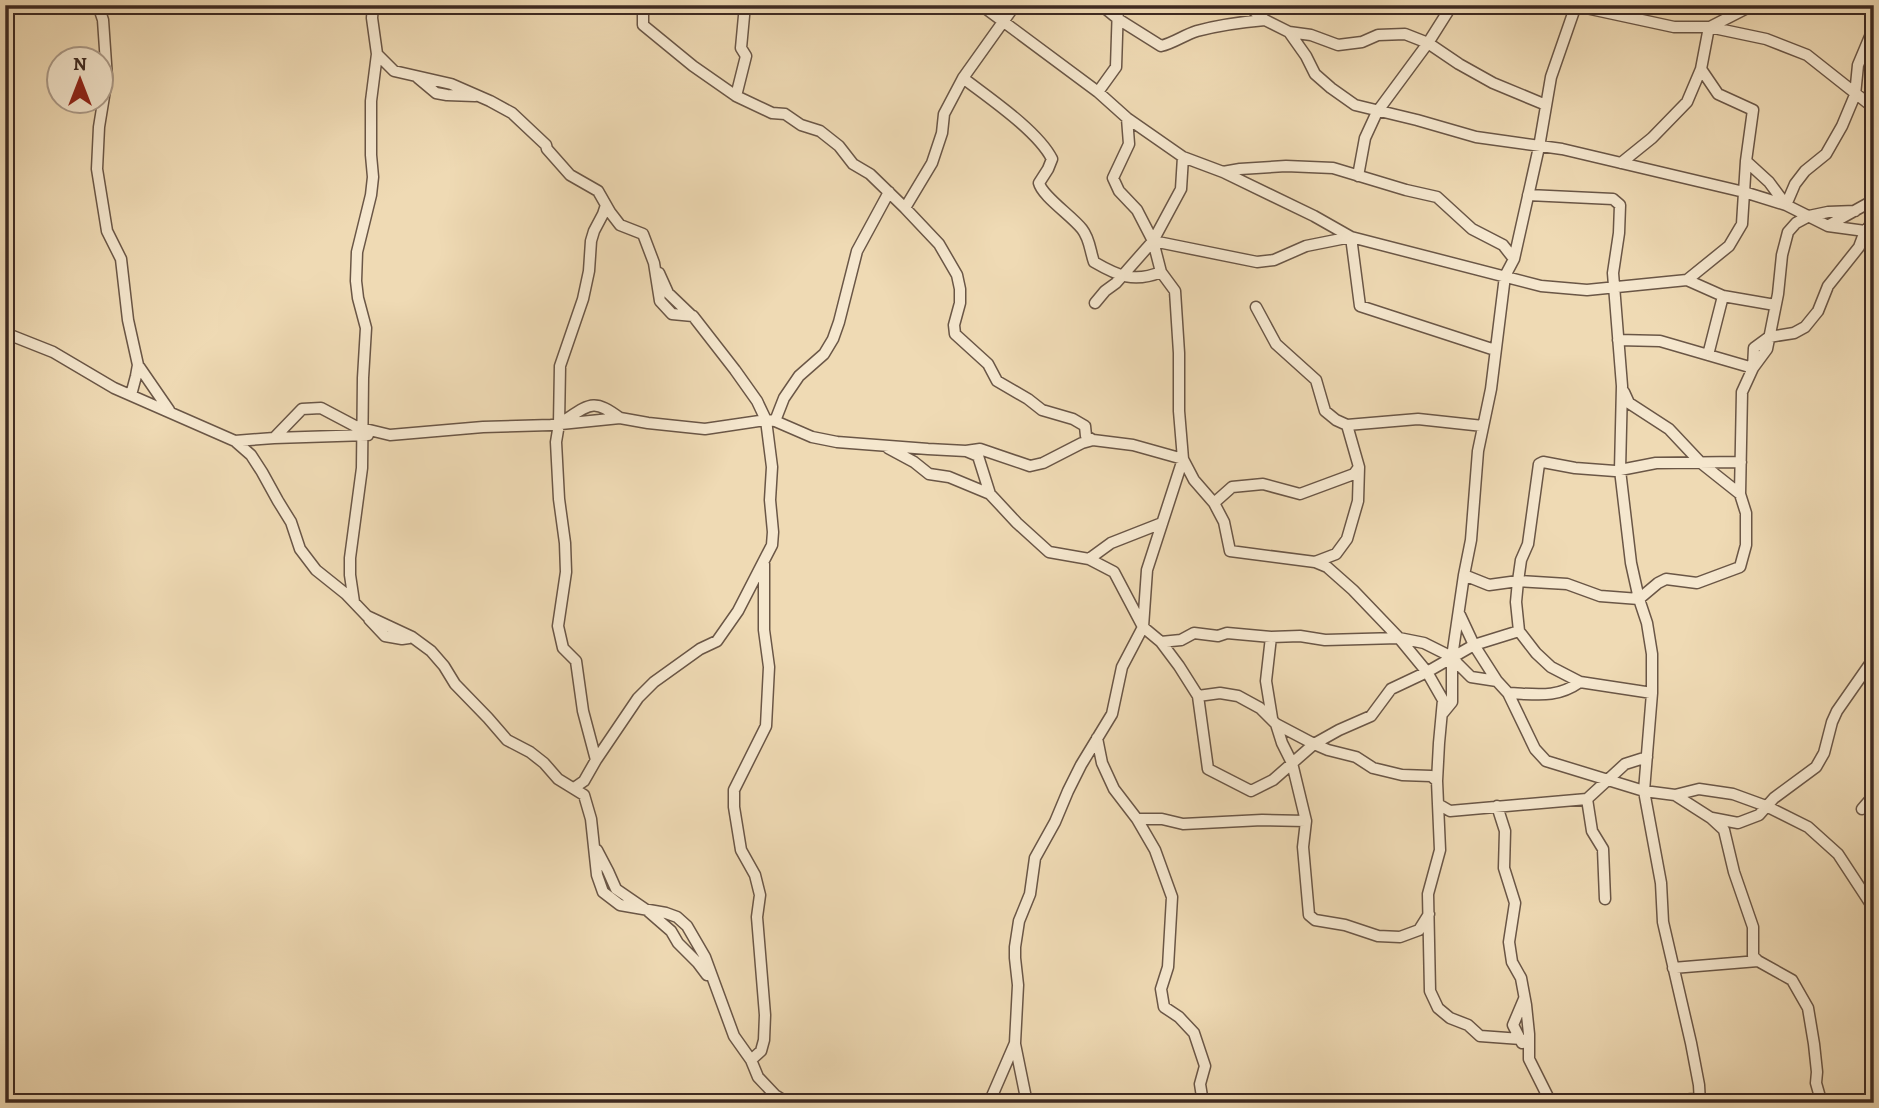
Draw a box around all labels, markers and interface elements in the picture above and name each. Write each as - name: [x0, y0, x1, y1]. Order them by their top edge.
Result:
- north arrow: [46, 46, 116, 116]
- text: N: [73, 51, 87, 77]

